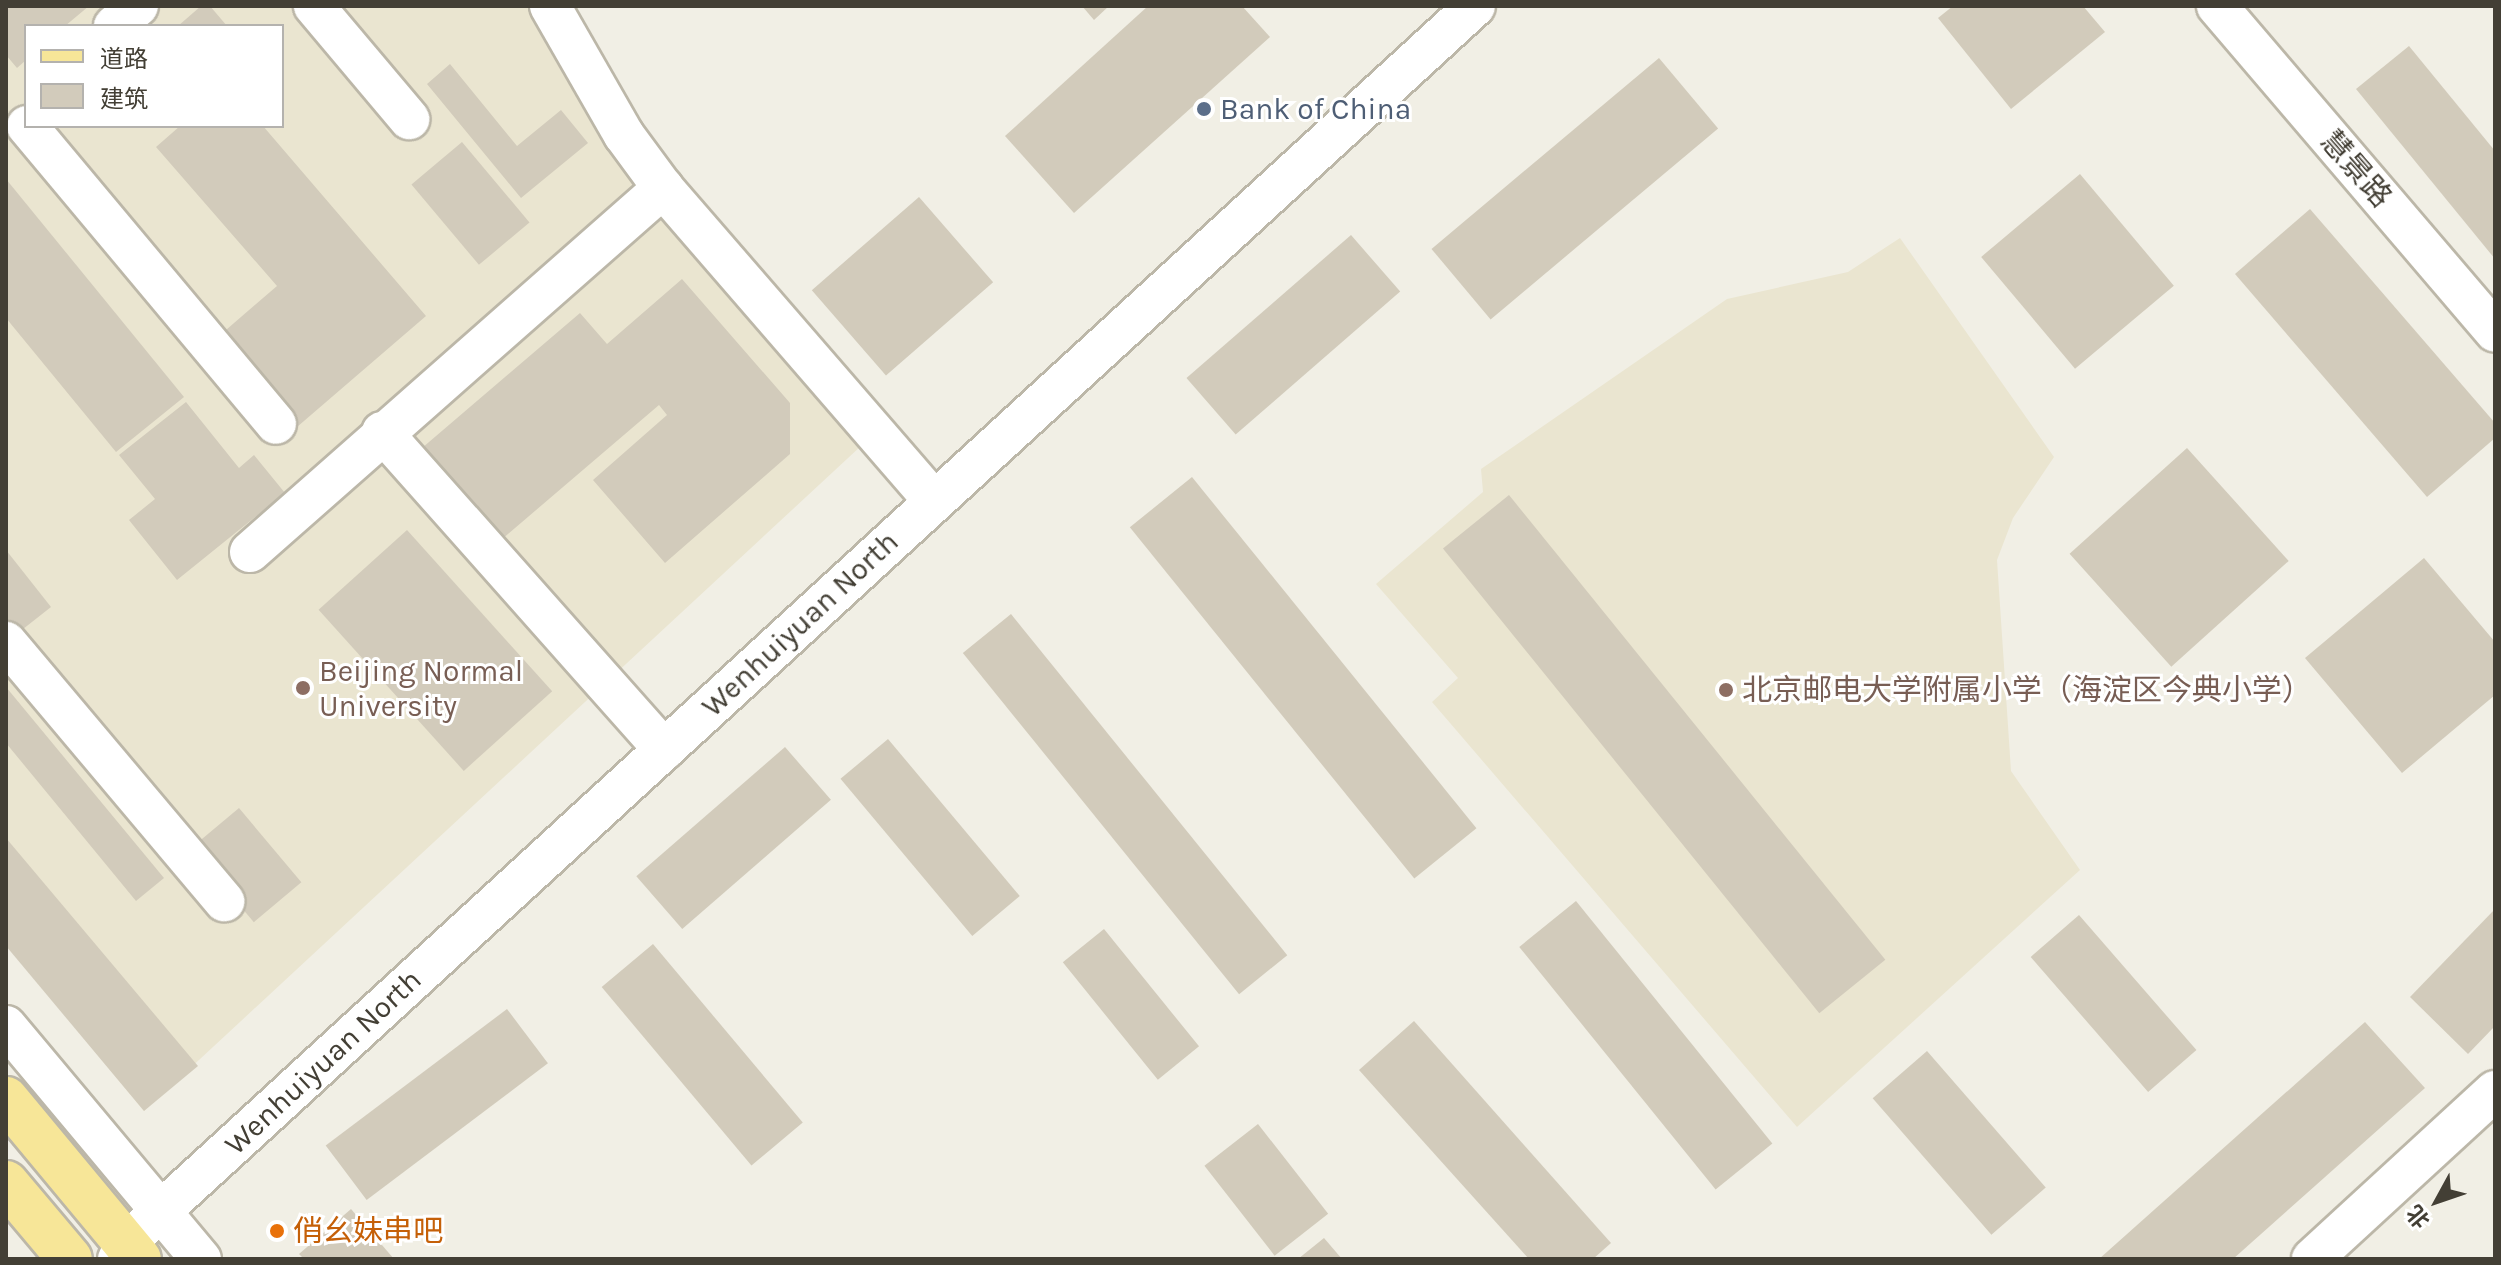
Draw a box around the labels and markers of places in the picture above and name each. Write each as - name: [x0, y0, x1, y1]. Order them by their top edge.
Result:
- place label: Bank of China: [1220, 91, 1411, 127]
- marker: Bank of China: [1195, 100, 1213, 118]
- place label: Beijing Normal University: [319, 653, 523, 724]
- place label: 北京邮电大学附属小学（海淀区今典小学）: [1742, 672, 2312, 708]
- marker: Beijing Normal University: [294, 679, 312, 697]
- marker: 北京邮电大学附属小学（海淀区今典小学）: [1717, 681, 1735, 699]
- place label: 俏幺妹串吧: [293, 1213, 443, 1249]
- marker: 俏幺妹串吧: [268, 1222, 286, 1240]

